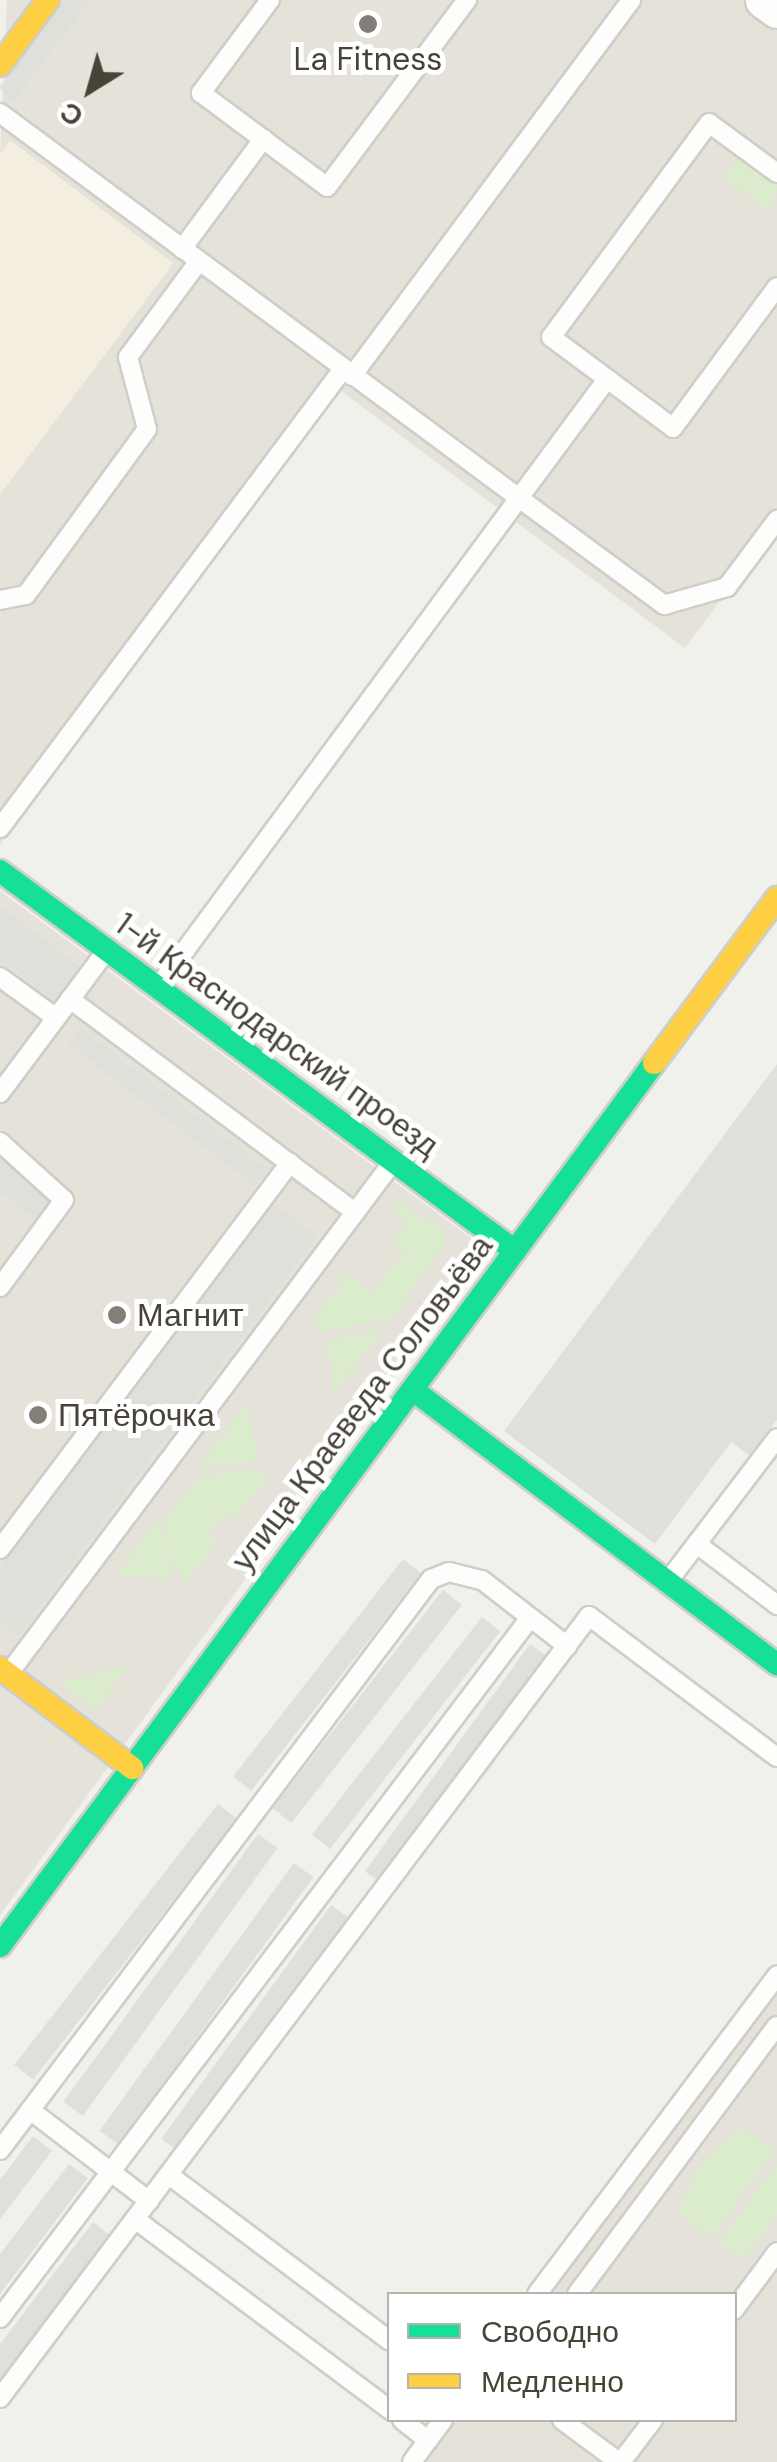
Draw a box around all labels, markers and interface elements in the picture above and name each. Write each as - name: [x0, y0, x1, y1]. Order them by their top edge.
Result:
- marker: La Fitness: [357, 13, 379, 35]
- north arrow: [40, 40, 140, 140]
- place label: La Fitness: [294, 40, 442, 78]
- text: С: [52, 93, 91, 135]
- street label: 1-й Краснодарский проезд: [108, 905, 446, 1165]
- street label: улица Краеведа Соловьёва: [223, 1228, 501, 1578]
- place label: Магнит: [137, 1296, 244, 1334]
- marker: Магнит: [106, 1304, 128, 1326]
- place label: Пятёрочка: [58, 1396, 215, 1434]
- marker: Пятёрочка: [27, 1404, 49, 1426]
- legend: [387, 2292, 737, 2422]
- text: Свободно: [481, 2312, 619, 2351]
- text: Медленно: [481, 2362, 624, 2401]

